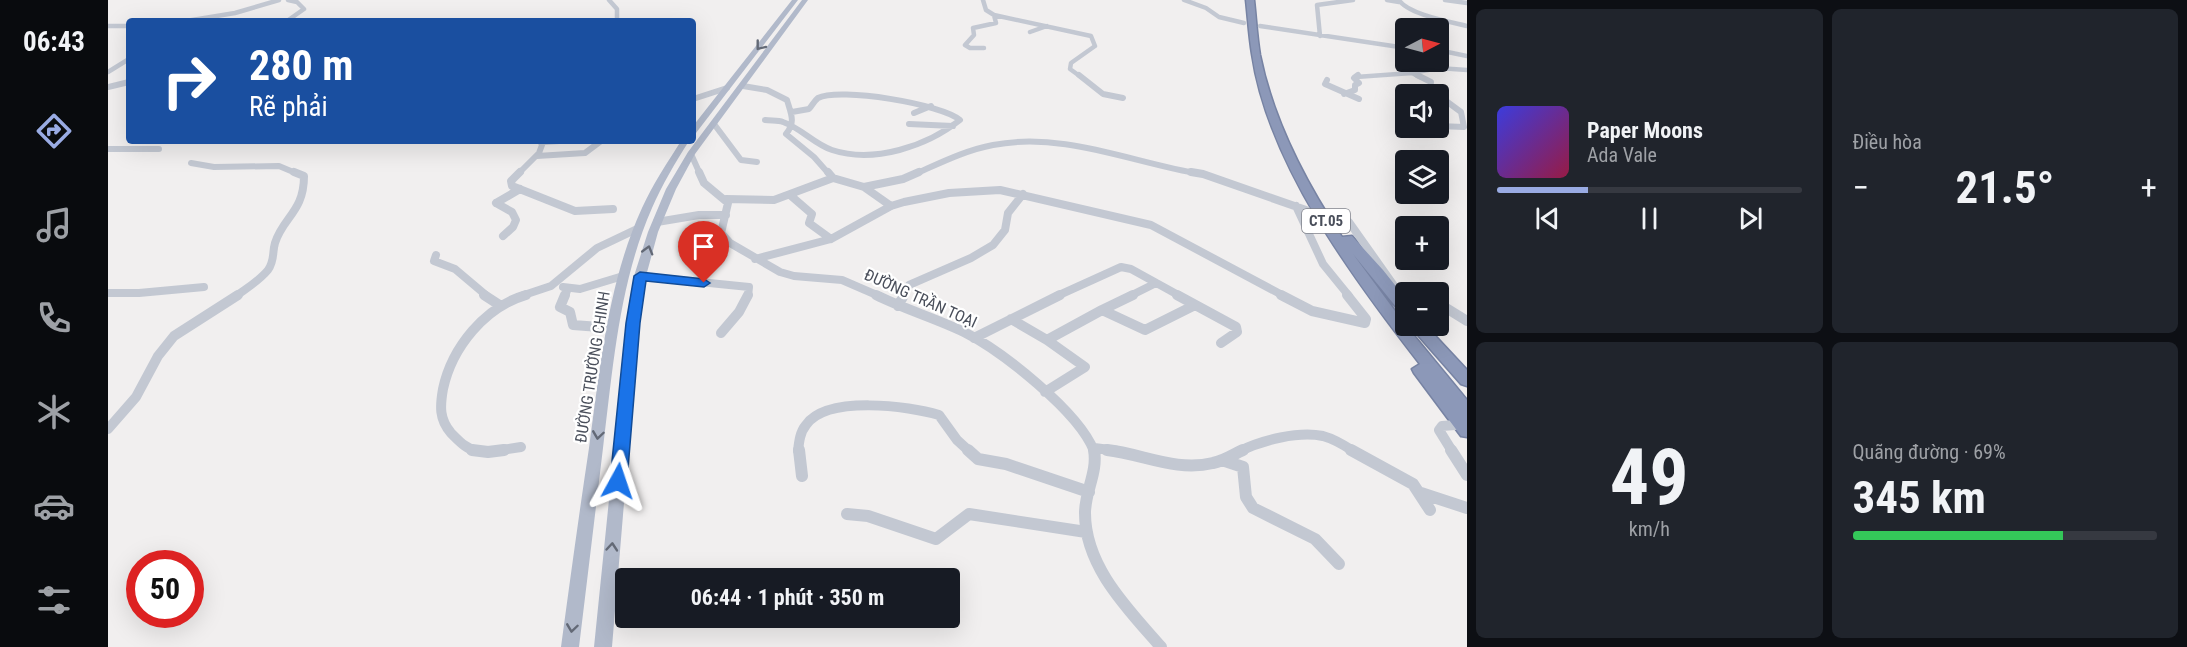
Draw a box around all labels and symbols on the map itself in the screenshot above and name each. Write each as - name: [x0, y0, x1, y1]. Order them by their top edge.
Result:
- north arrow: [1395, 18, 1449, 72]
- one-way arrow: [756, 40, 767, 51]
- road number: CT.05: [1302, 209, 1350, 233]
- pin: [678, 221, 729, 283]
- one-way arrow: [641, 245, 653, 255]
- street label: ĐƯỜNG TRẦN TOẠI: [861, 263, 981, 332]
- street label: ĐƯỜNG TRƯỜNG CHINH: [571, 290, 614, 444]
- one-way arrow: [592, 430, 605, 440]
- position arrow: [586, 449, 650, 513]
- one-way arrow: [605, 542, 618, 551]
- speed limit sign: 50: [126, 550, 204, 628]
- one-way arrow: [566, 624, 579, 633]

